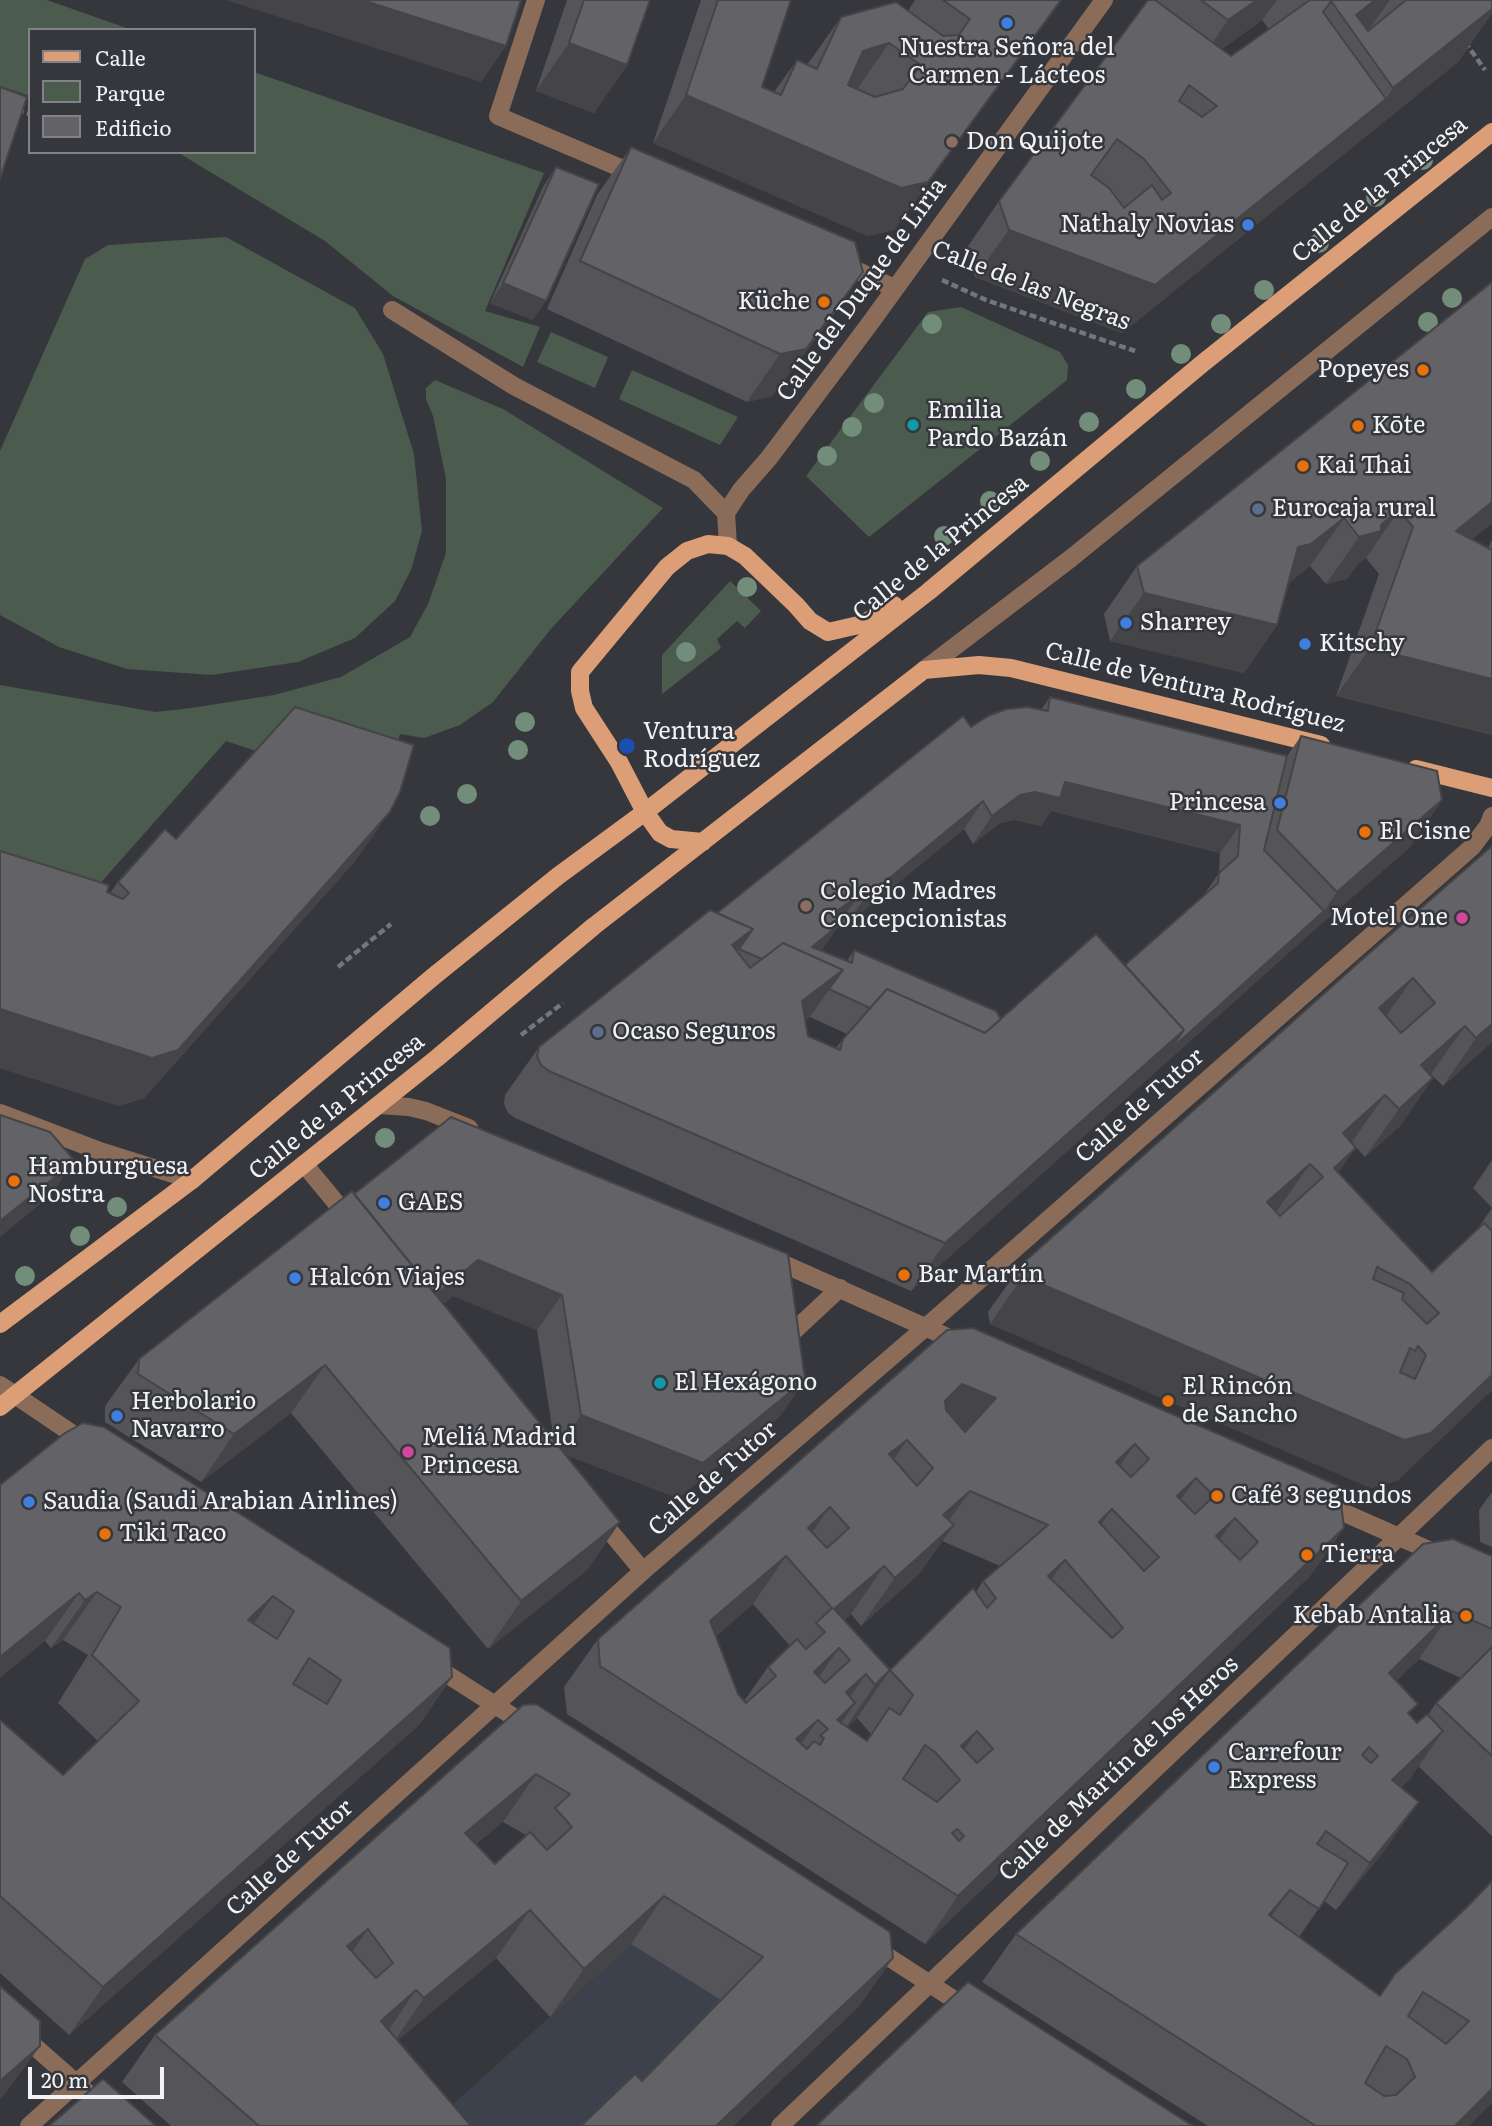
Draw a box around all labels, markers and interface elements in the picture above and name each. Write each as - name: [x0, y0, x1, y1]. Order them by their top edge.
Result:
- marker: Nuestra Señora del Carmen - Lácteos: [999, 15, 1015, 31]
- legend: [28, 28, 256, 154]
- place label: Nuestra Señora del Carmen - Lácteos: [899, 34, 1115, 90]
- text: Calle: [95, 41, 146, 72]
- text: Parque: [95, 76, 165, 107]
- street label: Calle de la Princesa: [1286, 110, 1474, 270]
- text: Edificio: [95, 111, 171, 142]
- place label: Don Quijote: [966, 128, 1103, 156]
- marker: Don Quijote: [944, 134, 960, 150]
- street label: Calle del Duque de Liria: [771, 173, 953, 407]
- place label: Nathaly Novias: [1060, 211, 1234, 239]
- marker: Nathaly Novias: [1240, 217, 1256, 233]
- street label: Calle de las Negras: [928, 235, 1134, 337]
- place label: Küche: [738, 288, 810, 316]
- marker: Küche: [816, 294, 832, 310]
- place label: Popeyes: [1318, 356, 1409, 384]
- marker: Popeyes: [1415, 362, 1431, 378]
- place label: Emilia Pardo Bazán: [927, 397, 1068, 453]
- place label: Kōte: [1372, 412, 1425, 440]
- marker: Emilia Pardo Bazán: [905, 417, 921, 433]
- marker: Kōte: [1350, 418, 1366, 434]
- place label: Kai Thai: [1317, 452, 1411, 480]
- marker: Kai Thai: [1295, 458, 1311, 474]
- street label: Calle de la Princesa: [847, 468, 1035, 628]
- place label: Eurocaja rural: [1272, 495, 1436, 523]
- marker: Eurocaja rural: [1250, 501, 1266, 517]
- place label: Sharrey: [1140, 609, 1231, 637]
- marker: Sharrey: [1118, 615, 1134, 631]
- place label: Kitschy: [1319, 630, 1405, 658]
- marker: Kitschy: [1297, 636, 1313, 652]
- street label: Calle de Ventura Rodríguez: [1042, 637, 1348, 739]
- place label: Ventura Rodríguez: [643, 718, 760, 774]
- marker: Ventura Rodríguez: [617, 736, 637, 756]
- place label: Princesa: [1169, 789, 1266, 817]
- marker: Princesa: [1272, 795, 1288, 811]
- place label: El Cisne: [1379, 818, 1471, 846]
- marker: El Cisne: [1357, 824, 1373, 840]
- place label: Colegio Madres Concepcionistas: [820, 878, 1007, 934]
- marker: Colegio Madres Concepcionistas: [798, 898, 814, 914]
- place label: Motel One: [1330, 904, 1448, 932]
- marker: Motel One: [1454, 910, 1470, 926]
- place label: Ocaso Seguros: [612, 1018, 776, 1046]
- marker: Ocaso Seguros: [590, 1024, 606, 1040]
- street label: Calle de la Princesa: [243, 1027, 431, 1187]
- street label: Calle de Tutor: [1070, 1042, 1210, 1170]
- place label: Hamburguesa Nostra: [28, 1153, 189, 1209]
- marker: Hamburguesa Nostra: [6, 1173, 22, 1189]
- place label: GAES: [398, 1189, 463, 1217]
- marker: GAES: [376, 1195, 392, 1211]
- place label: Bar Martín: [918, 1261, 1044, 1289]
- place label: Halcón Viajes: [309, 1264, 465, 1292]
- marker: Bar Martín: [896, 1267, 912, 1283]
- marker: Halcón Viajes: [287, 1270, 303, 1286]
- place label: El Hexágono: [674, 1369, 817, 1397]
- place label: El Rincón de Sancho: [1182, 1373, 1298, 1429]
- marker: El Hexágono: [652, 1375, 668, 1391]
- place label: Herbolario Navarro: [131, 1388, 256, 1444]
- marker: El Rincón de Sancho: [1160, 1393, 1176, 1409]
- marker: Herbolario Navarro: [109, 1408, 125, 1424]
- street label: Calle de Tutor: [643, 1415, 783, 1543]
- place label: Meliá Madrid Princesa: [422, 1424, 576, 1480]
- marker: Meliá Madrid Princesa: [400, 1444, 416, 1460]
- place label: Café 3 segundos: [1231, 1482, 1411, 1510]
- place label: Saudia (Saudi Arabian Airlines): [43, 1488, 398, 1516]
- marker: Café 3 segundos: [1209, 1488, 1225, 1504]
- marker: Saudia (Saudi Arabian Airlines): [21, 1494, 37, 1510]
- place label: Tiki Taco: [119, 1520, 227, 1548]
- marker: Tiki Taco: [97, 1526, 113, 1542]
- place label: Tierra: [1321, 1541, 1394, 1569]
- marker: Tierra: [1299, 1547, 1315, 1563]
- place label: Kebab Antalia: [1293, 1602, 1452, 1630]
- marker: Kebab Antalia: [1458, 1608, 1474, 1624]
- street label: Calle de Martín de los Heros: [993, 1650, 1245, 1888]
- place label: Carrefour Express: [1228, 1739, 1342, 1795]
- marker: Carrefour Express: [1206, 1759, 1222, 1775]
- street label: Calle de Tutor: [221, 1794, 359, 1922]
- scale bar: [32, 2052, 168, 2096]
- text: 20 m: [41, 2063, 88, 2094]

